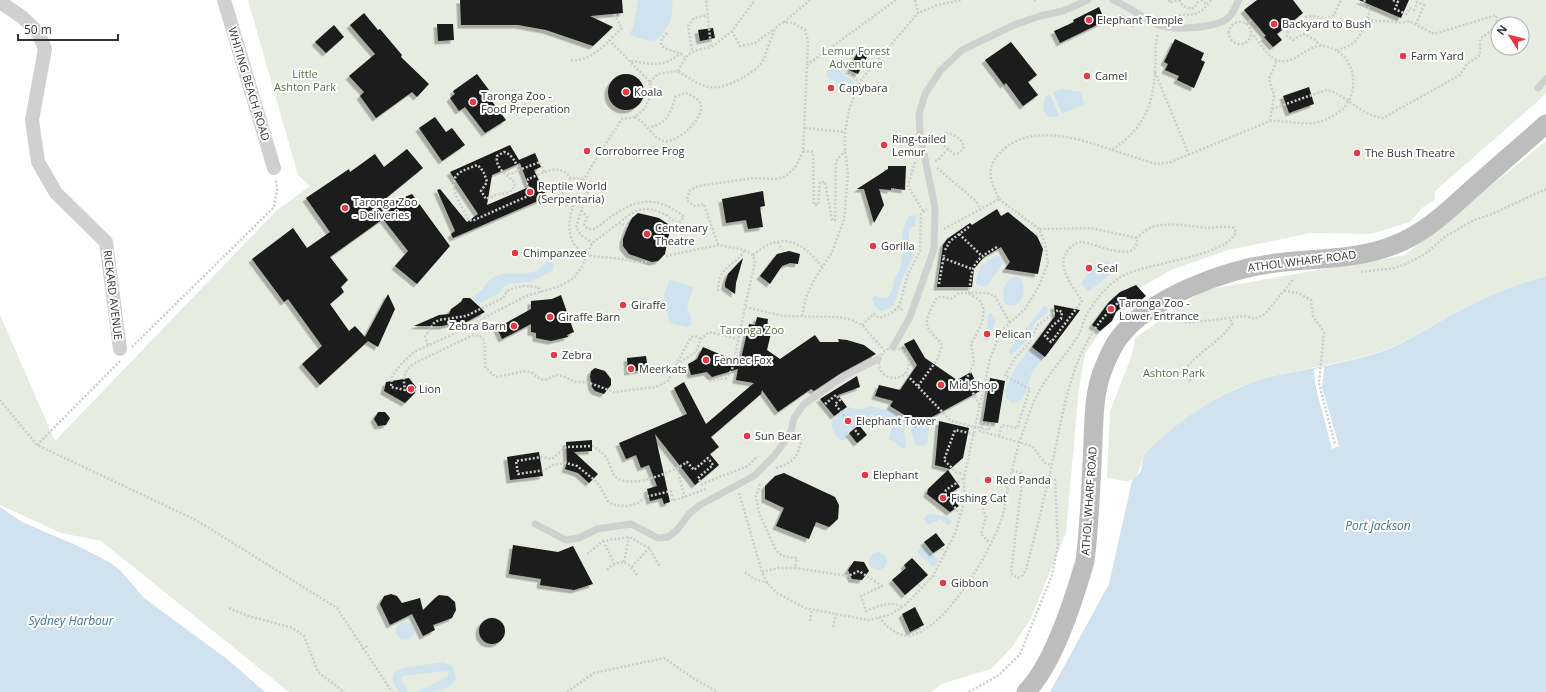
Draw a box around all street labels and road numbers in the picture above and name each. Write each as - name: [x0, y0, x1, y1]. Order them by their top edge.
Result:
- street label: WHITING BEACH ROAD: [225, 25, 274, 142]
- street label: ATHOL WHARF ROAD: [1247, 246, 1357, 275]
- street label: RICKARD AVENUE: [101, 249, 126, 341]
- street label: ATHOL WHARF ROAD: [1077, 446, 1100, 556]

